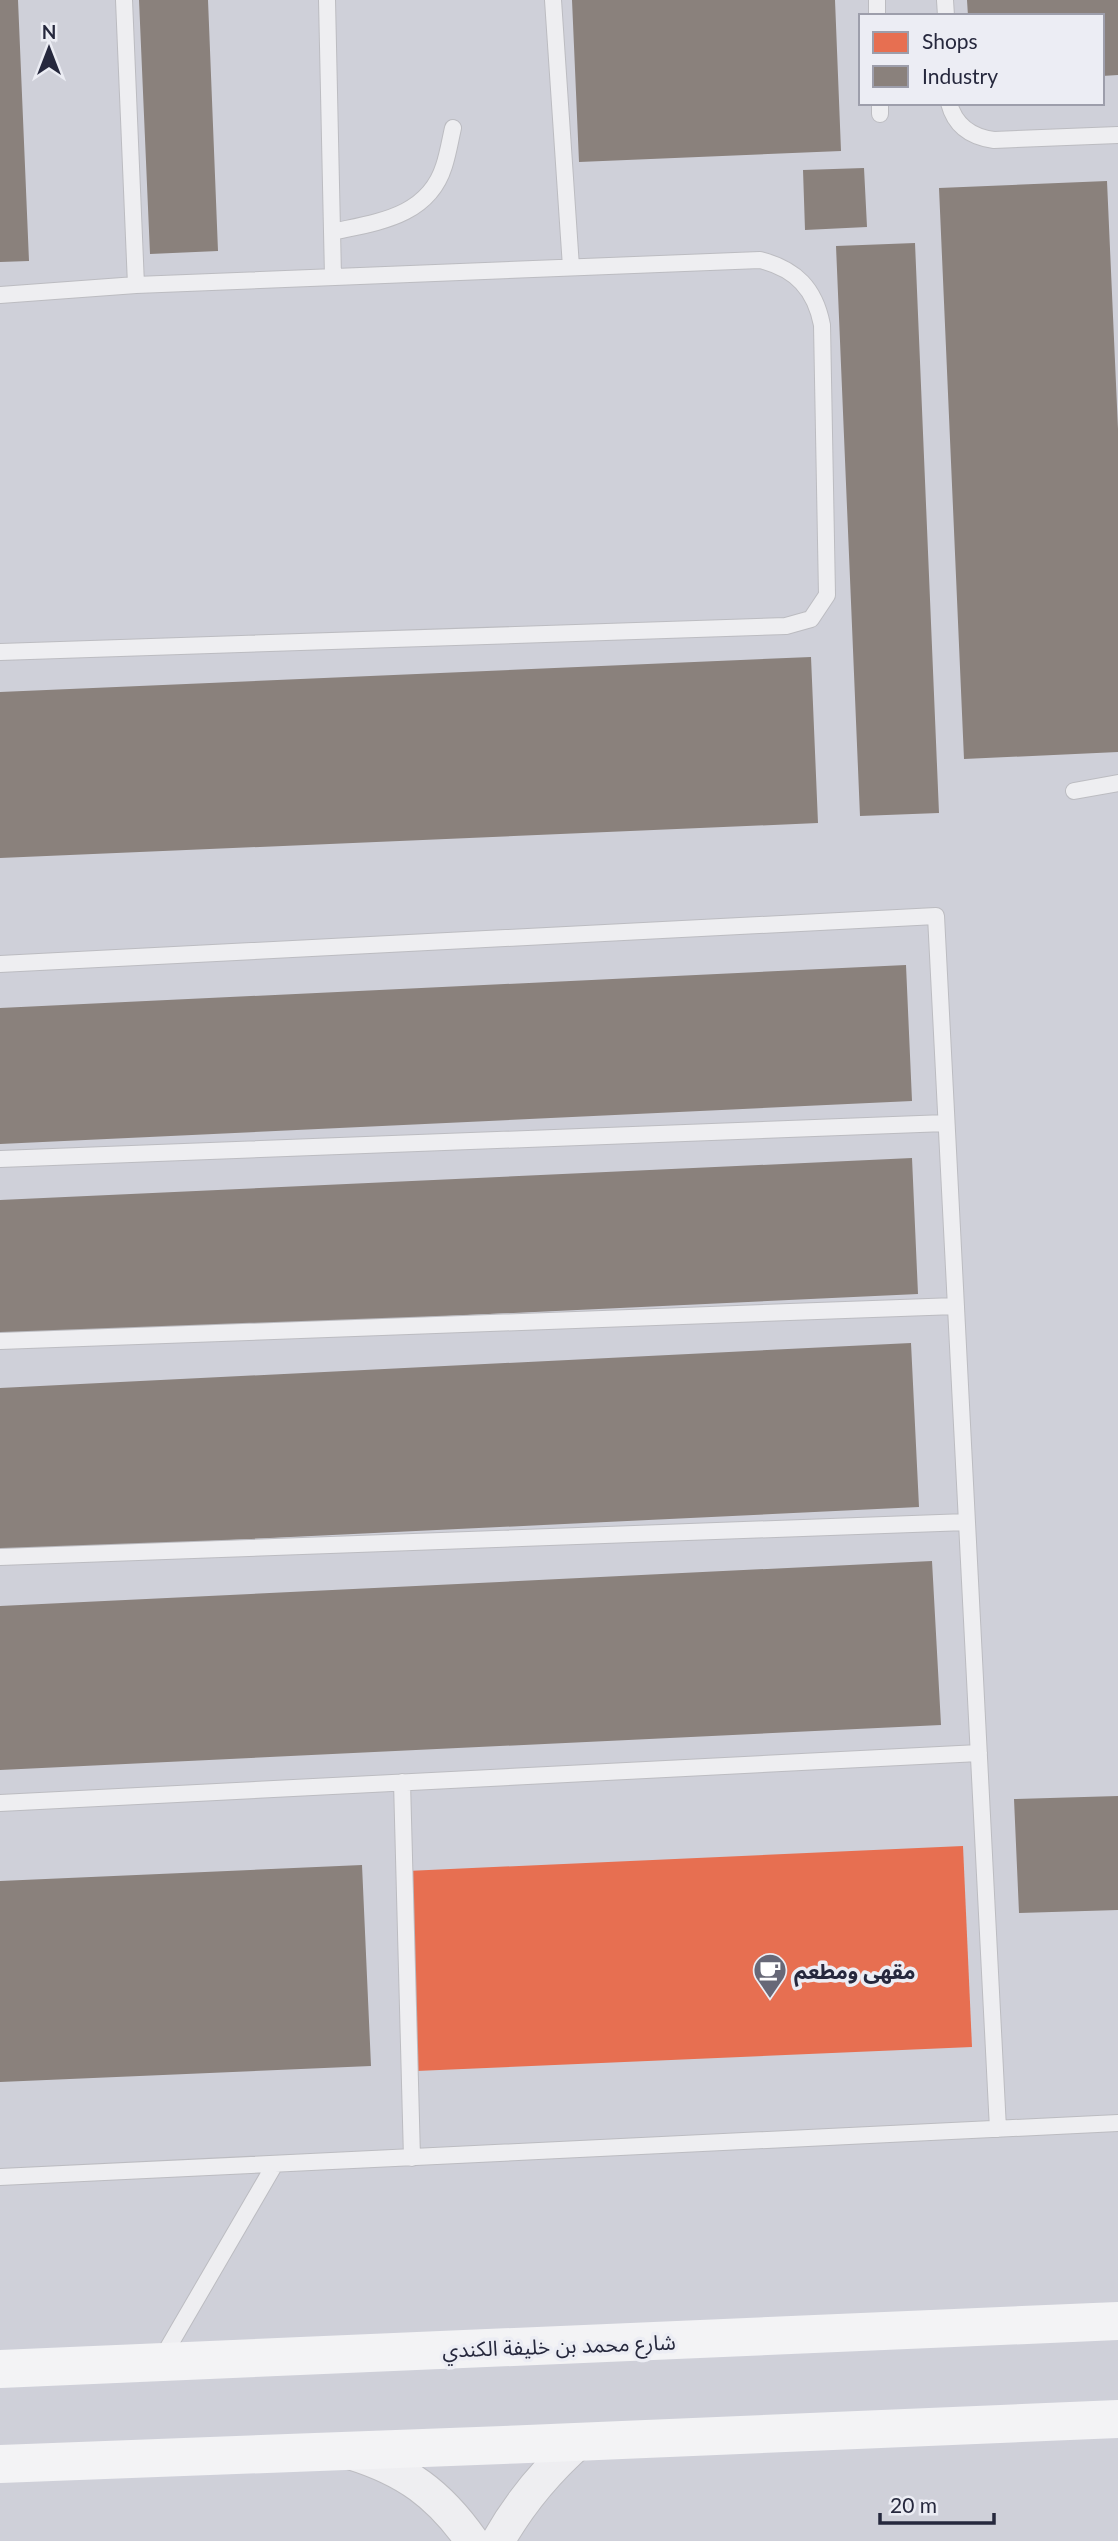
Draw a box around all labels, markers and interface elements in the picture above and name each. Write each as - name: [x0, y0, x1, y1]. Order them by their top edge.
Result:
- north arrow: [14, 14, 84, 84]
- legend: [859, 14, 1104, 105]
- text: N: [42, 20, 56, 43]
- text: Shops: [922, 28, 978, 53]
- text: Industry: [922, 63, 998, 88]
- cafe icon: مقهى ومطعم: [751, 1951, 789, 2000]
- place label: مقهى ومطعم: [794, 1958, 915, 1987]
- street label: شارع محمد بن خليفة الكندي: [442, 2328, 676, 2366]
- scale bar: [880, 2482, 994, 2526]
- text: 20 m: [890, 2492, 937, 2517]

